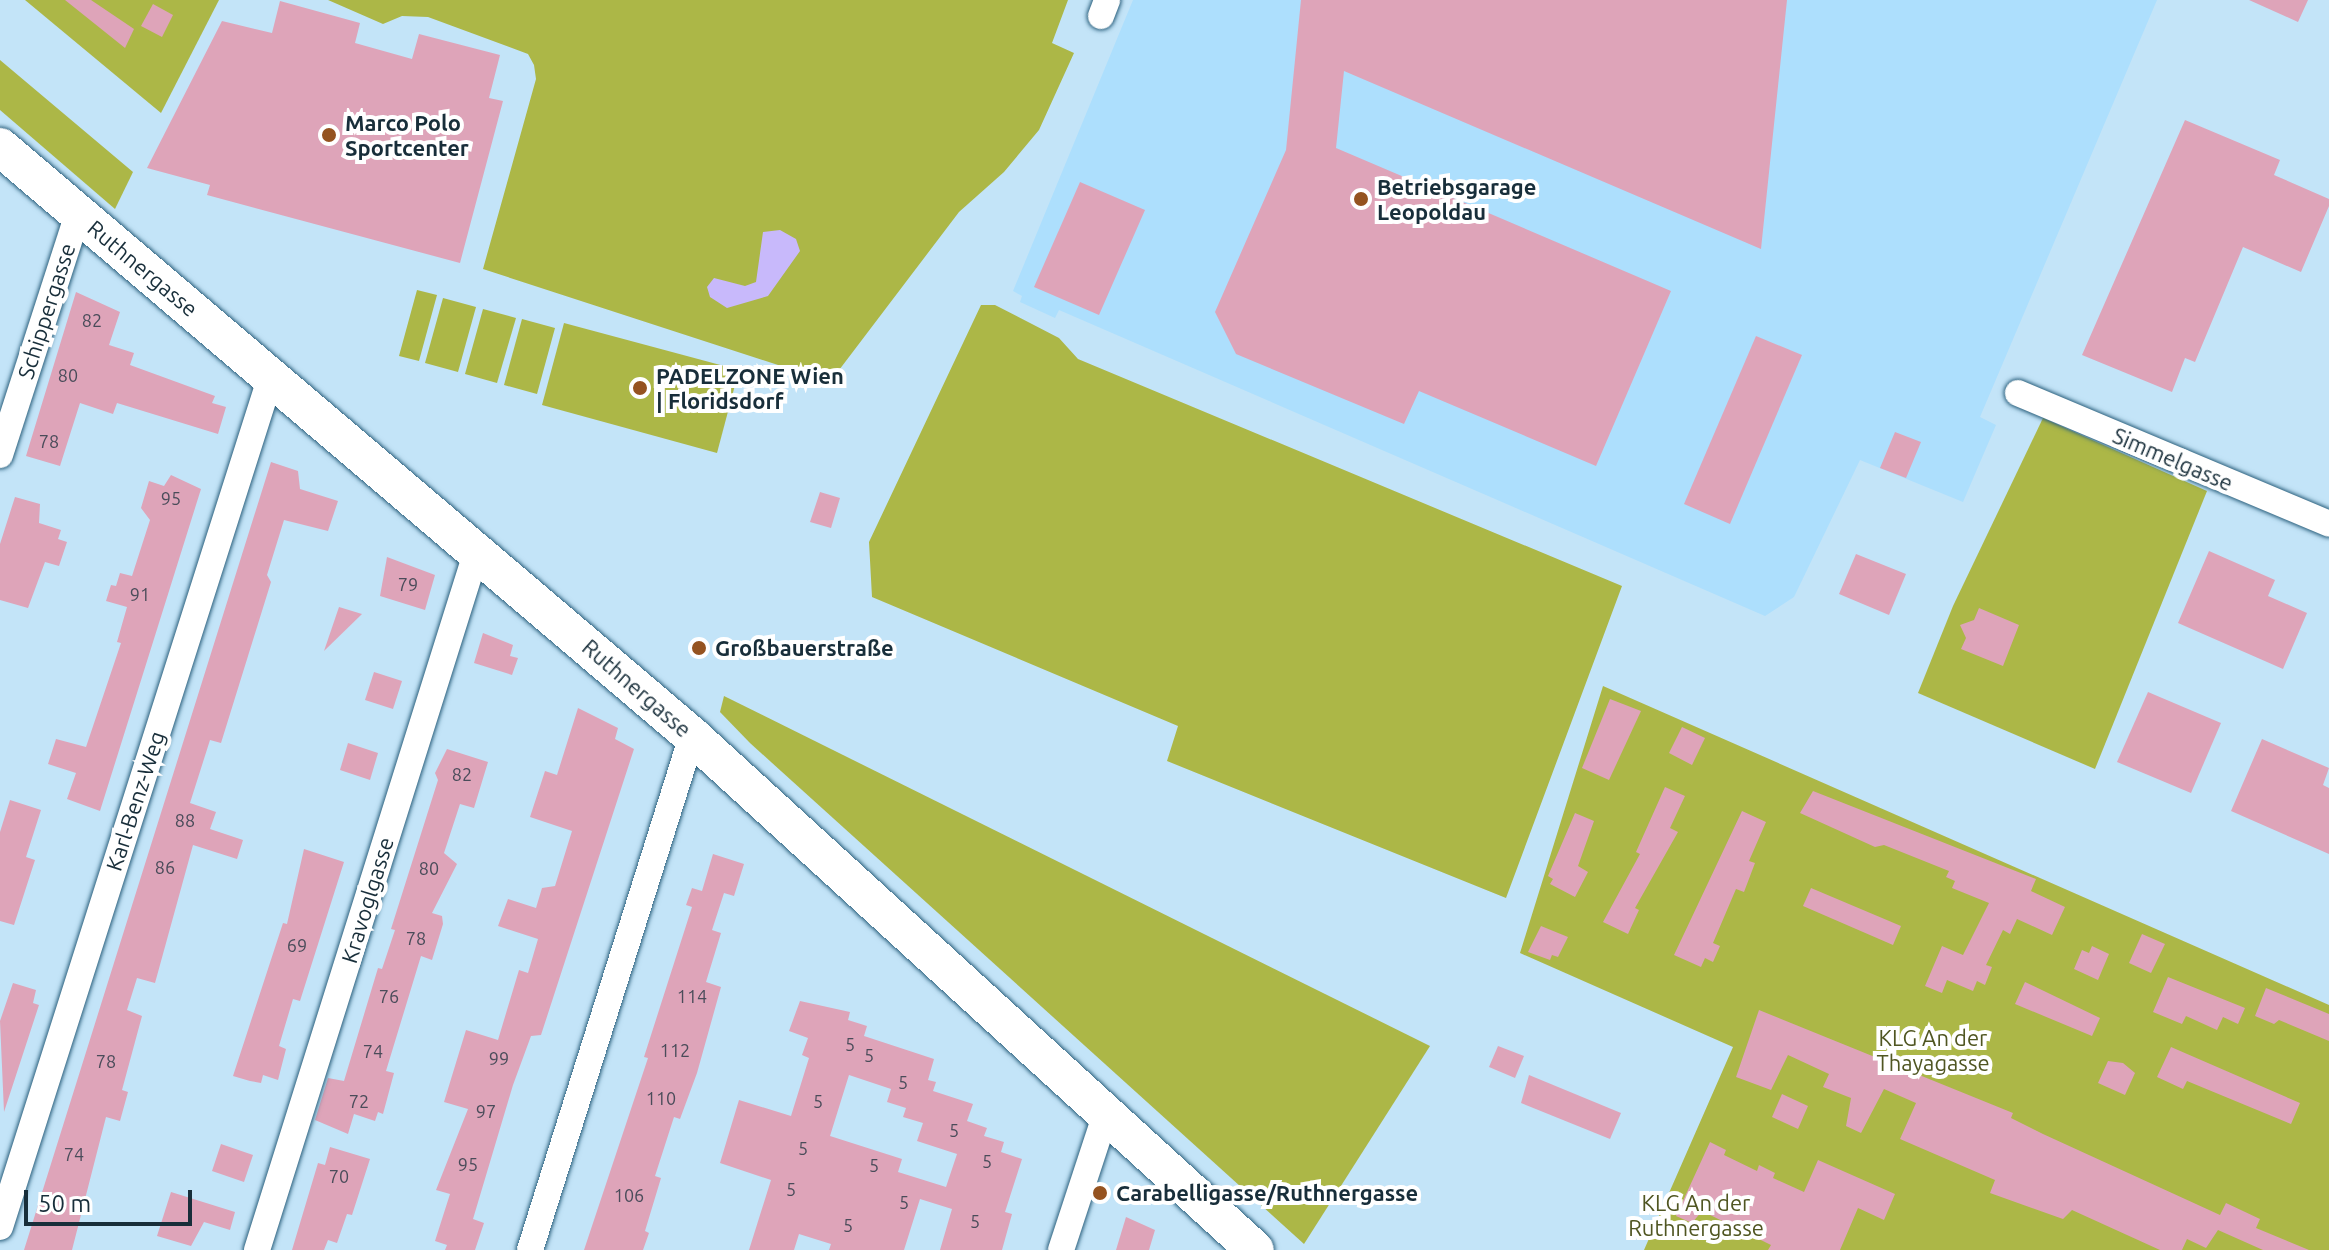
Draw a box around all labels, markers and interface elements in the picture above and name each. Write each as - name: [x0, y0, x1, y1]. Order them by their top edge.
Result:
- place label: Marco Polo Sportcenter: [345, 109, 469, 160]
- marker: Marco Polo Sportcenter: [320, 126, 338, 144]
- place label: Betriebsgarage Leopoldau: [1377, 173, 1536, 224]
- marker: Betriebsgarage Leopoldau: [1352, 190, 1370, 208]
- street label: Ruthnergasse: [83, 214, 203, 322]
- street label: Schippergasse: [12, 240, 80, 382]
- house number: 82: [82, 309, 102, 331]
- place label: PADELZONE Wien | Floridsdorf: [656, 362, 844, 414]
- house number: 80: [58, 364, 78, 386]
- marker: PADELZONE Wien | Floridsdorf: [631, 379, 649, 397]
- street label: Simmelgasse: [2109, 422, 2237, 496]
- house number: 78: [39, 430, 59, 452]
- house number: 95: [161, 487, 181, 509]
- house number: 79: [398, 573, 418, 595]
- house number: 91: [130, 583, 150, 605]
- street label: Ruthnergasse: [577, 634, 697, 742]
- place label: Großbauerstraße: [715, 635, 894, 661]
- marker: Großbauerstraße: [690, 639, 708, 657]
- street label: Karl-Benz-Weg: [100, 728, 170, 874]
- house number: 82: [452, 763, 472, 785]
- house number: 88: [175, 809, 195, 831]
- street label: Kravoglgasse: [335, 834, 399, 966]
- house number: 86: [155, 856, 175, 878]
- house number: 80: [419, 857, 439, 879]
- house number: 78: [406, 927, 426, 949]
- house number: 69: [287, 934, 307, 956]
- house number: 76: [379, 985, 399, 1007]
- house number: 114: [677, 985, 707, 1007]
- park label: KLG An der Thayagasse: [1876, 1024, 1990, 1076]
- house number: 5: [845, 1033, 855, 1055]
- house number: 112: [660, 1039, 690, 1061]
- house number: 74: [363, 1040, 383, 1062]
- house number: 5: [864, 1044, 874, 1066]
- house number: 99: [489, 1047, 509, 1069]
- house number: 78: [96, 1050, 116, 1072]
- house number: 5: [898, 1071, 908, 1093]
- house number: 110: [646, 1087, 676, 1109]
- house number: 72: [349, 1090, 369, 1112]
- house number: 5: [813, 1090, 823, 1112]
- house number: 97: [476, 1100, 496, 1122]
- house number: 5: [949, 1119, 959, 1141]
- house number: 5: [798, 1137, 808, 1159]
- house number: 74: [64, 1143, 84, 1165]
- house number: 5: [982, 1150, 992, 1172]
- house number: 95: [458, 1153, 478, 1175]
- house number: 5: [869, 1154, 879, 1176]
- house number: 70: [329, 1165, 349, 1187]
- scale bar: [28, 1174, 196, 1224]
- house number: 5: [786, 1178, 796, 1200]
- place label: Carabelligasse/Ruthnergasse: [1116, 1180, 1418, 1206]
- house number: 106: [614, 1184, 644, 1206]
- marker: Carabelligasse/Ruthnergasse: [1091, 1184, 1109, 1202]
- park label: KLG An der Ruthnergasse: [1628, 1189, 1764, 1240]
- text: 50 m: [38, 1190, 91, 1217]
- house number: 5: [899, 1191, 909, 1213]
- house number: 5: [970, 1210, 980, 1232]
- house number: 5: [843, 1214, 853, 1236]

